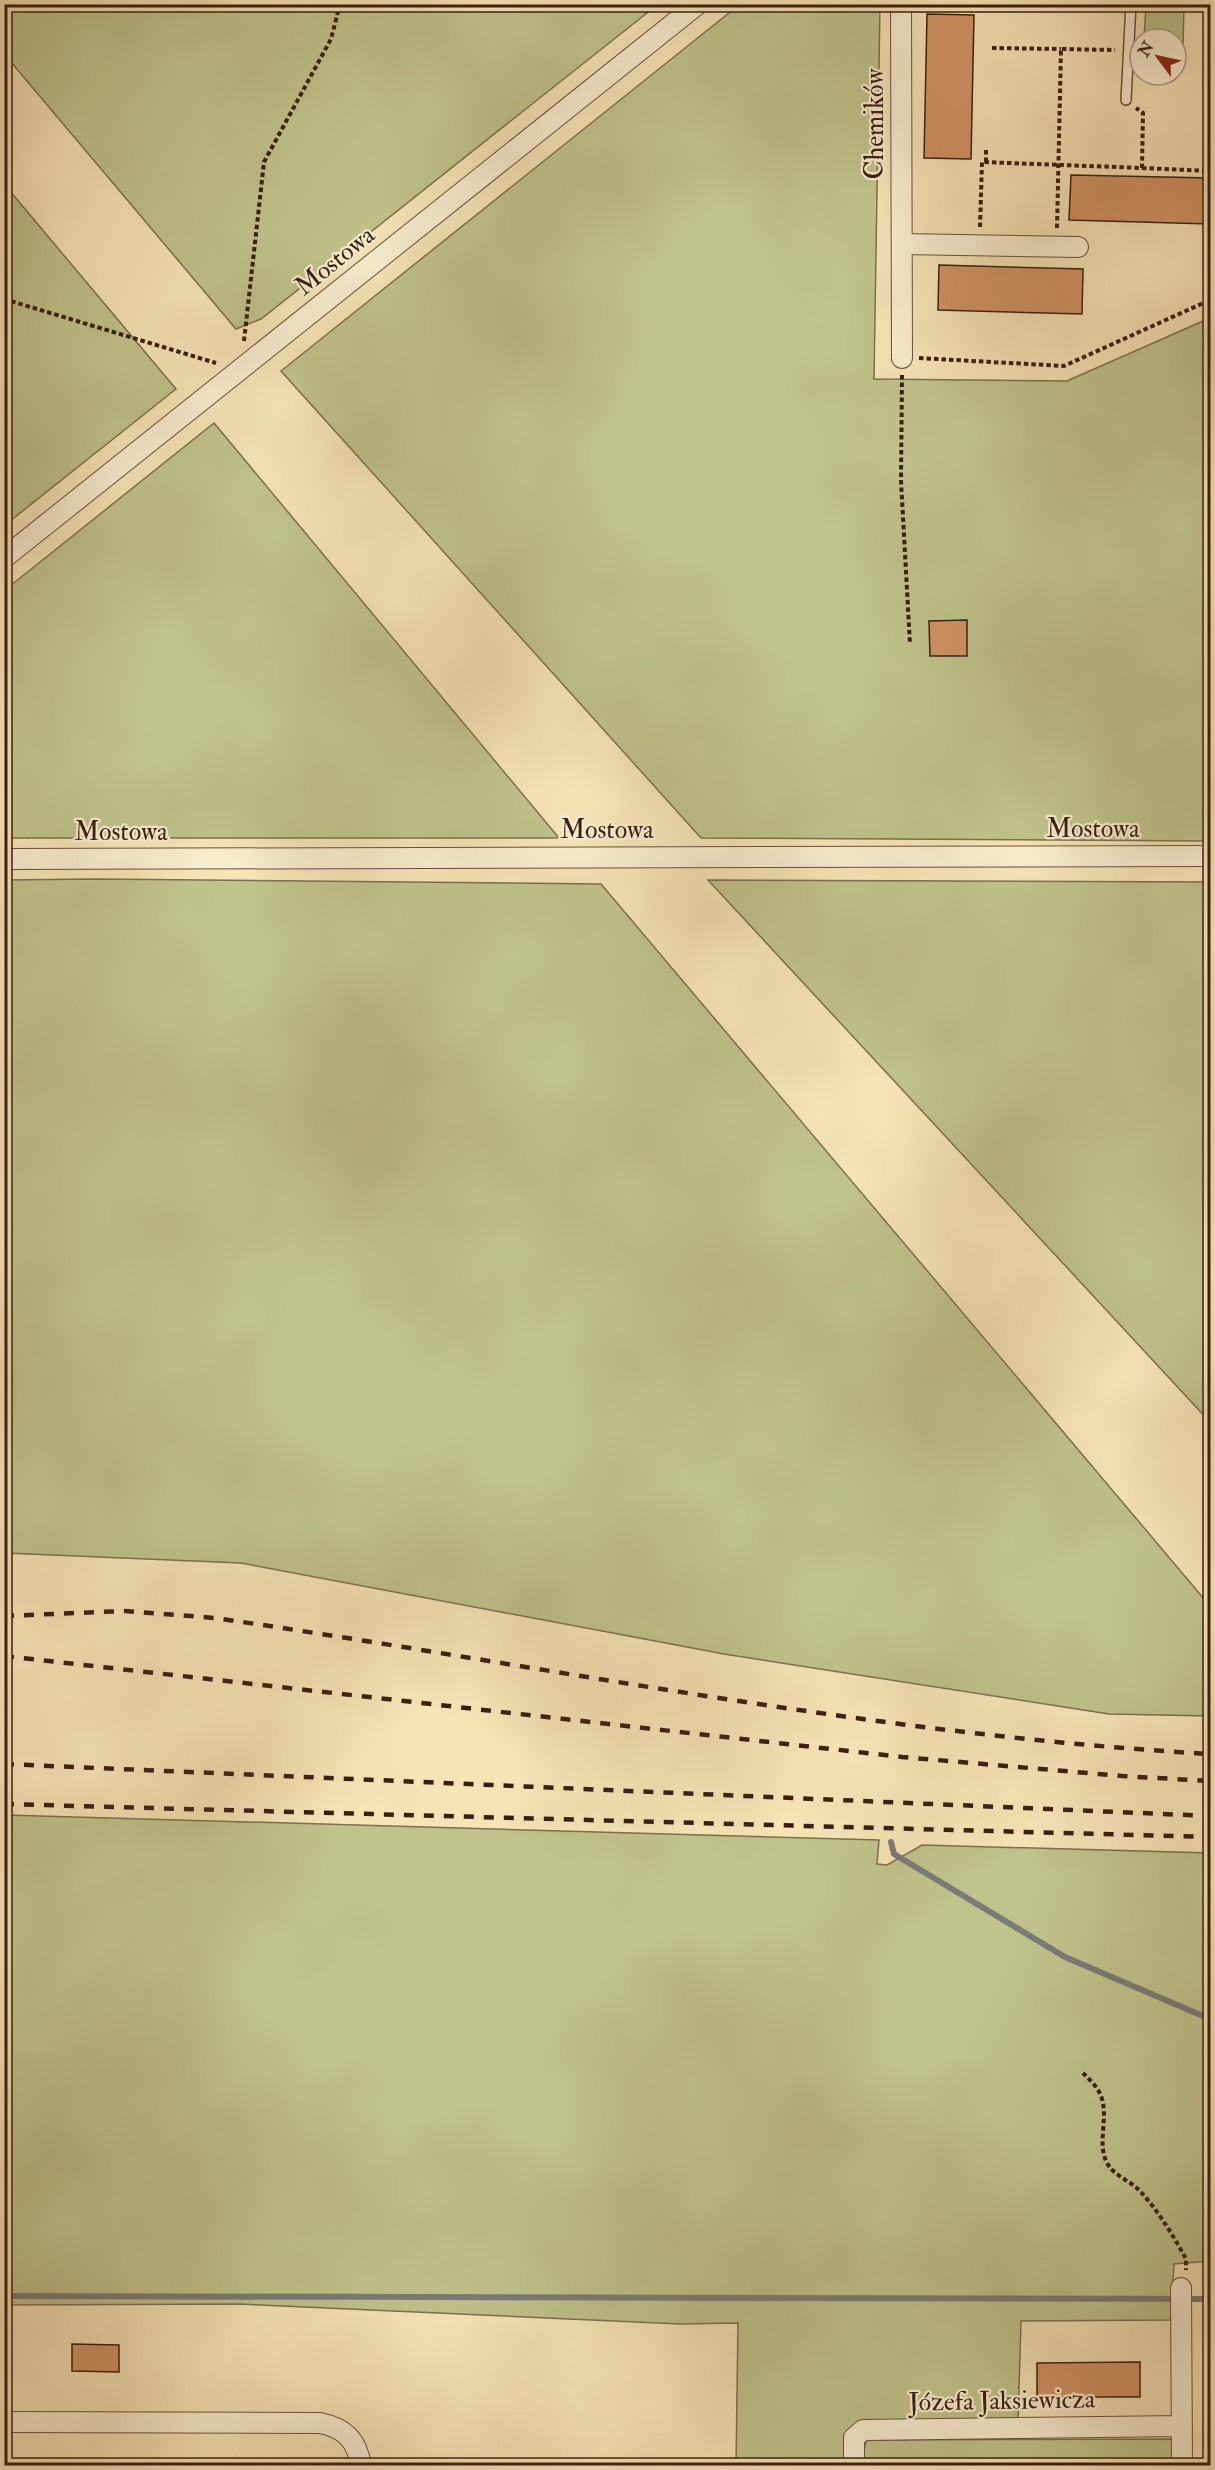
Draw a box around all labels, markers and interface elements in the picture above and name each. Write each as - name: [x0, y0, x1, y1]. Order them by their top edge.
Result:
- north arrow: [1128, 27, 1188, 87]
- text: N: [1133, 37, 1159, 62]
- street label: Chemików: [859, 68, 891, 180]
- street label: Mostowa: [289, 219, 382, 303]
- street label: Mostowa: [1046, 813, 1140, 845]
- street label: Mostowa: [560, 814, 654, 846]
- street label: Mostowa: [74, 816, 168, 848]
- street label: Józefa Jaksiewicza: [907, 2383, 1096, 2419]

